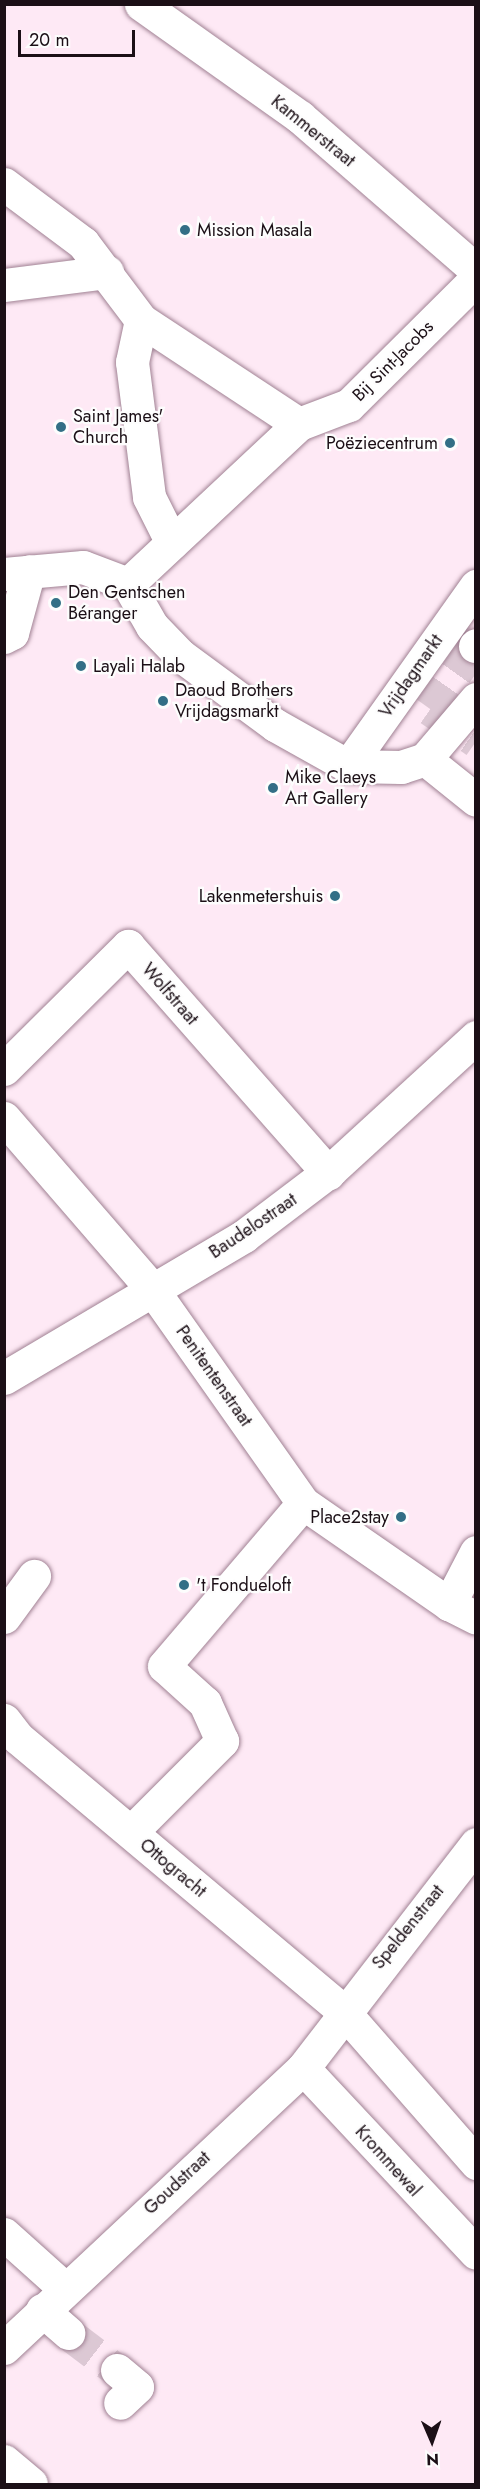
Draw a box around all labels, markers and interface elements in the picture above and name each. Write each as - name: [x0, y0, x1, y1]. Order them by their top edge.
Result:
- scale bar: [21, 18, 138, 56]
- text: 20 m: [29, 27, 69, 53]
- street label: Kammerstraat: [267, 91, 359, 171]
- place label: Mission Masala: [197, 219, 312, 241]
- marker: Mission Masala: [178, 223, 192, 237]
- street label: Bij Sint-Jacobs: [348, 316, 438, 406]
- place label: Saint James' Church: [73, 406, 164, 448]
- marker: Saint James' Church: [54, 420, 68, 434]
- place label: Poëziecentrum: [326, 432, 438, 454]
- marker: Poëziecentrum: [443, 436, 457, 450]
- place label: Den Gentschen Béranger: [68, 582, 185, 624]
- marker: Den Gentschen Béranger: [49, 596, 63, 610]
- street label: Vrijdagmarkt: [375, 630, 447, 722]
- place label: Layali Halab: [93, 655, 185, 677]
- marker: Layali Halab: [74, 659, 88, 673]
- place label: Daoud Brothers Vrijdagsmarkt: [175, 680, 293, 722]
- marker: Daoud Brothers Vrijdagsmarkt: [156, 694, 170, 708]
- place label: Mike Claeys Art Gallery: [285, 767, 376, 810]
- marker: Mike Claeys Art Gallery: [266, 781, 280, 795]
- place label: Lakenmetershuis: [199, 885, 323, 907]
- marker: Lakenmetershuis: [328, 889, 342, 903]
- street label: Wolfstraat: [137, 959, 203, 1029]
- street label: Baudelostraat: [205, 1189, 301, 1263]
- street label: Penitentenstraat: [171, 1321, 257, 1431]
- place label: Place2stay: [310, 1506, 389, 1528]
- marker: Place2stay: [394, 1510, 408, 1524]
- place label: 't Fondueloft: [196, 1574, 291, 1596]
- marker: 't Fondueloft: [177, 1578, 191, 1592]
- street label: Ottogracht: [135, 1834, 211, 1902]
- street label: Speldenstraat: [368, 1881, 448, 1973]
- street label: Krommewal: [351, 2121, 425, 2201]
- street label: Goudstraat: [139, 2147, 215, 2219]
- north arrow: [402, 2411, 462, 2471]
- text: N: [426, 2448, 439, 2471]

